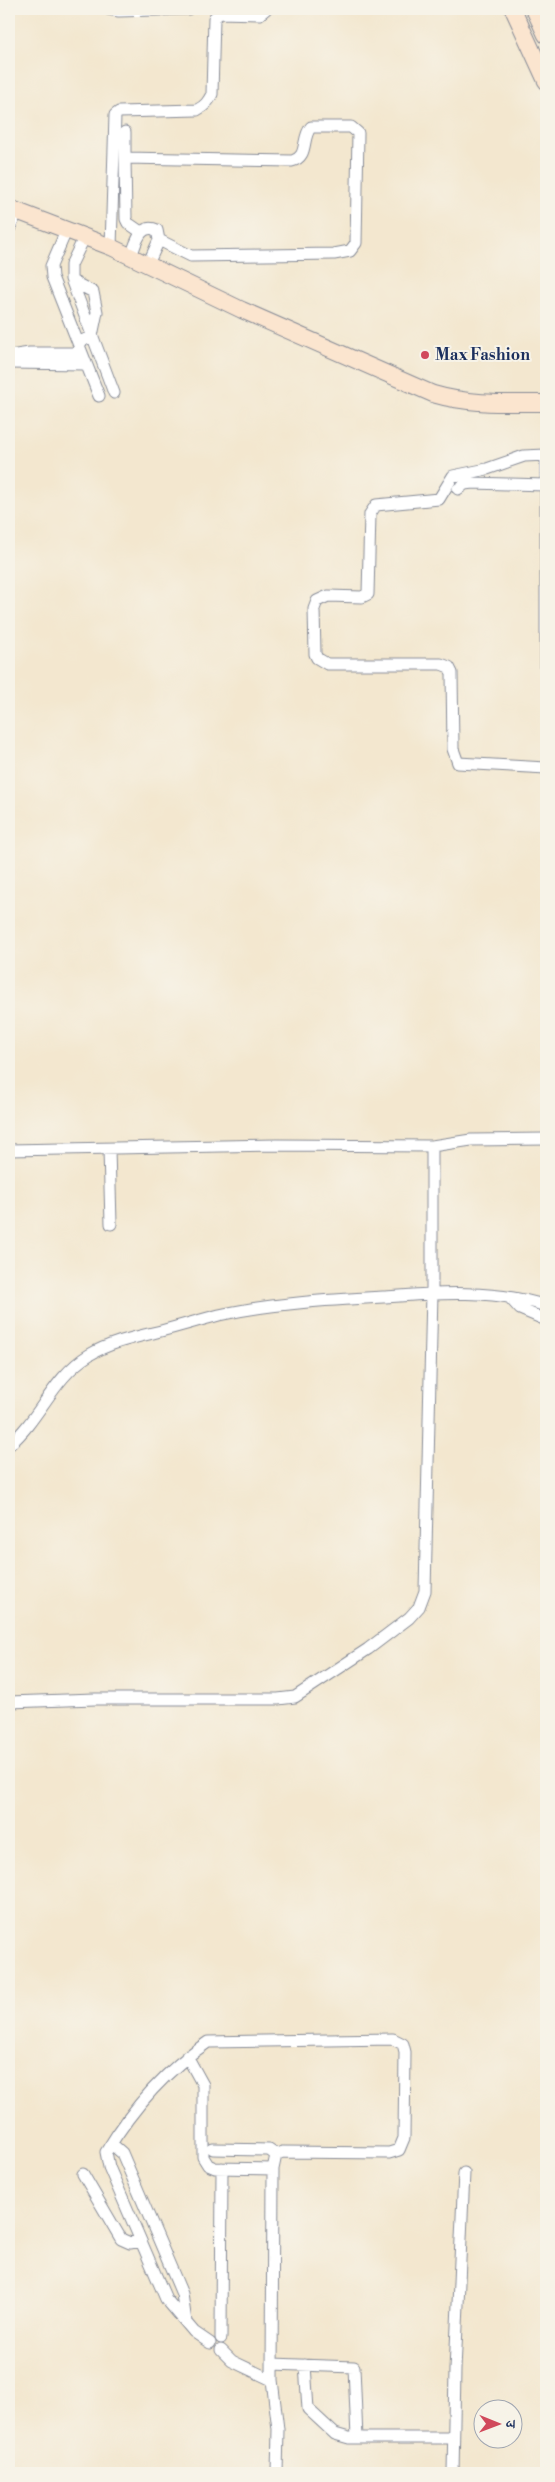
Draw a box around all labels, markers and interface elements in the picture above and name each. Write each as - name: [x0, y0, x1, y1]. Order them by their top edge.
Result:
- place label: Max Fashion: [435, 345, 530, 365]
- marker: Max Fashion: [419, 349, 431, 361]
- north arrow: [472, 2400, 522, 2450]
- text: उ: [501, 2419, 519, 2429]

